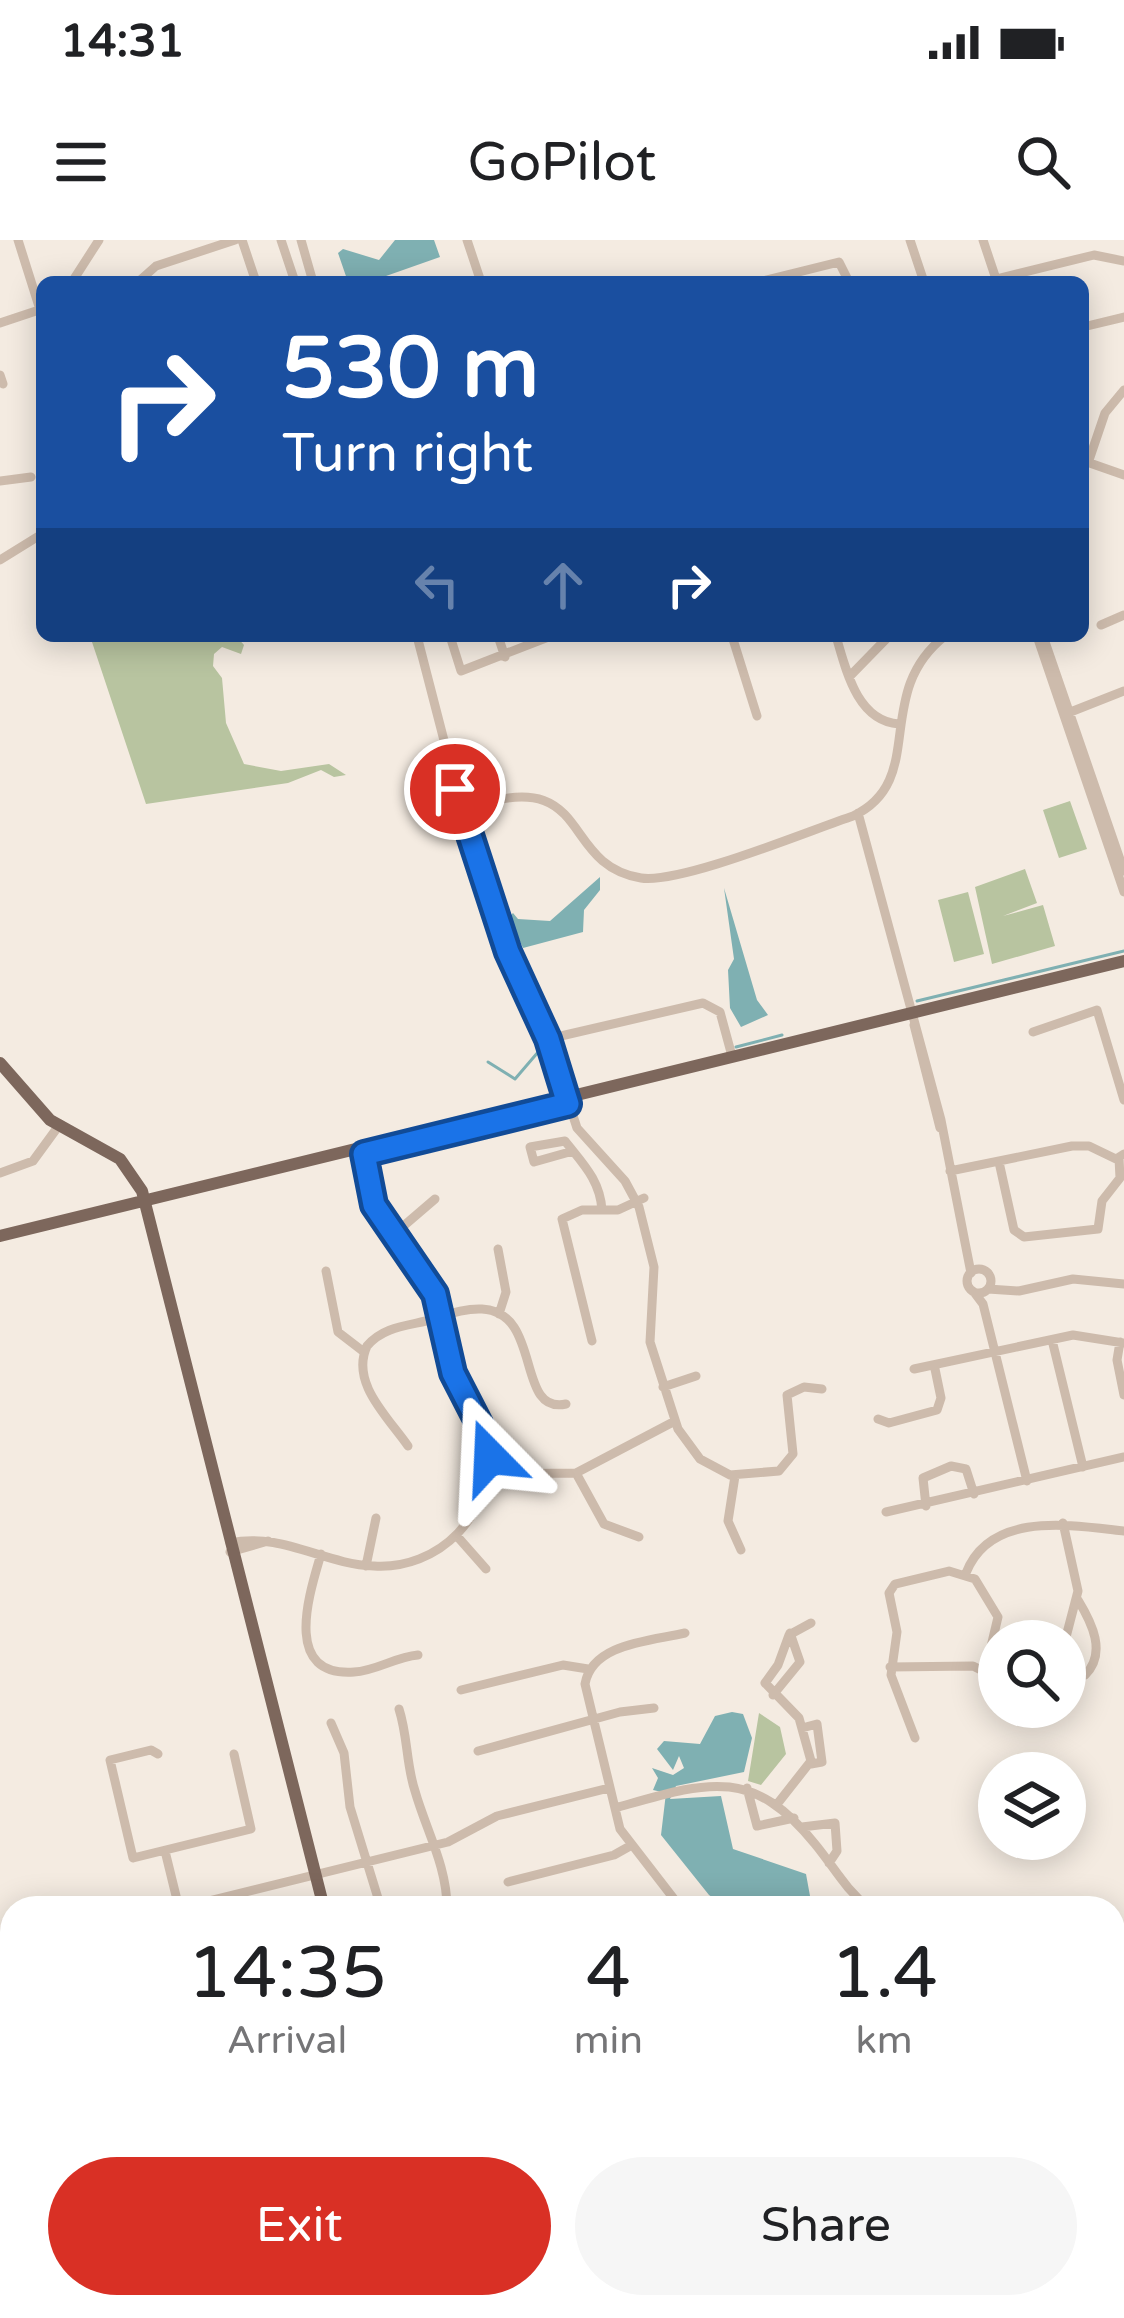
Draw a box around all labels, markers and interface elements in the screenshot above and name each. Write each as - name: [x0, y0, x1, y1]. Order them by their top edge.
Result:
- text: 14:31: [60, 15, 185, 69]
- icon: menu: [48, 129, 114, 195]
- icon: search: [1010, 129, 1076, 195]
- text: GoPilot: [468, 130, 656, 195]
- text: 530 m: [282, 319, 539, 420]
- icon: right: [84, 324, 240, 480]
- text: Turn right: [282, 421, 533, 486]
- icon: left: [404, 552, 470, 618]
- icon: ahead: [530, 552, 596, 618]
- icon: right: [656, 552, 722, 618]
- pin: [404, 738, 506, 840]
- icon: arrive: [422, 756, 488, 822]
- position arrow: [427, 1394, 553, 1520]
- map controls: [978, 1620, 1086, 1860]
- button: search: [978, 1620, 1086, 1728]
- button: layers: [978, 1752, 1086, 1860]
- text: 14:35: [187, 1931, 387, 2018]
- text: 4: [586, 1931, 631, 2018]
- text: 1.4: [830, 1931, 938, 2018]
- text: Arrival: [227, 2017, 347, 2064]
- text: min: [574, 2017, 643, 2064]
- text: km: [855, 2017, 913, 2064]
- button: Exit: [48, 2157, 551, 2295]
- button: Share: [575, 2157, 1077, 2295]

